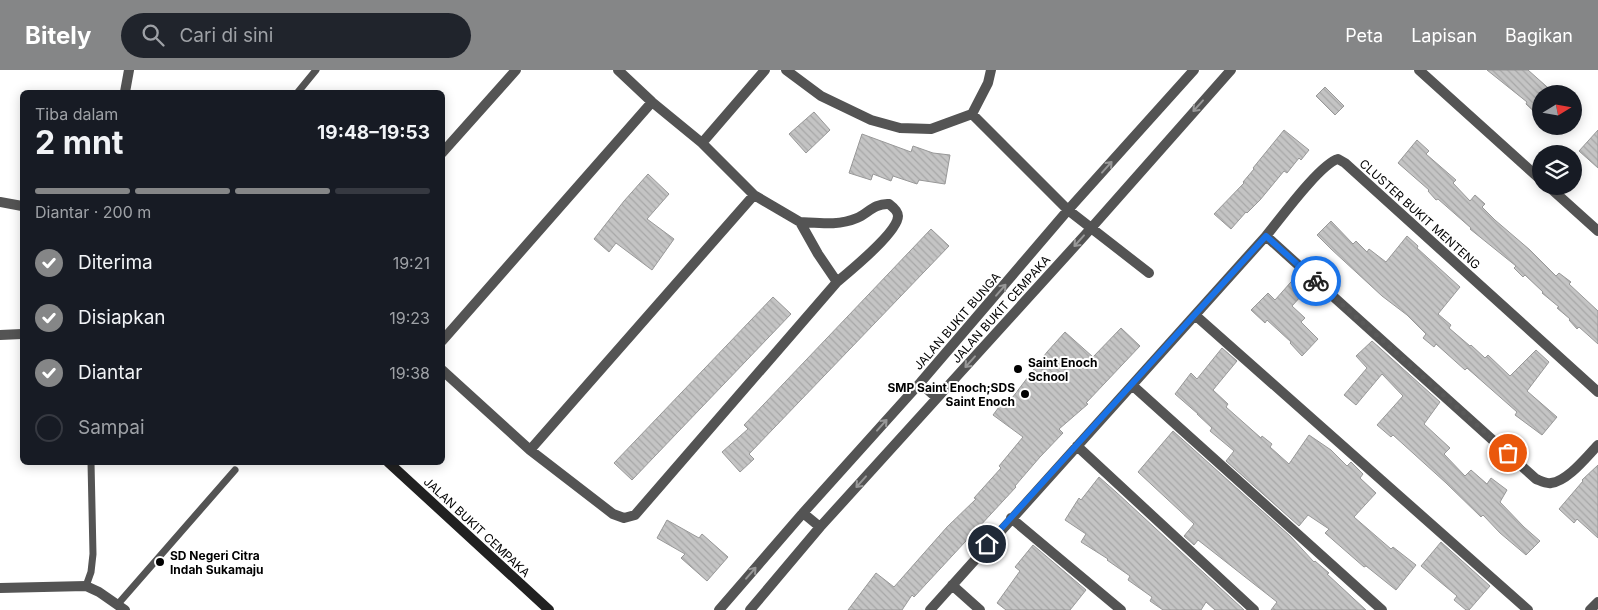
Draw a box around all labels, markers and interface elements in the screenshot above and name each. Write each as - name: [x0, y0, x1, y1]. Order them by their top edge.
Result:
- search box: [121, 13, 471, 58]
- text: Bitely: [25, 21, 91, 50]
- icon: search: [139, 21, 167, 49]
- text: Cari di sini: [179, 24, 273, 47]
- text: Peta: [1345, 25, 1383, 46]
- text: Lapisan: [1411, 25, 1477, 46]
- text: Bagikan: [1505, 25, 1573, 46]
- north arrow: [1532, 85, 1582, 135]
- map controls: [1532, 85, 1582, 195]
- one-way arrow: [1193, 100, 1204, 113]
- text: Tiba dalam: [35, 104, 118, 124]
- text: 19:48–19:53: [317, 121, 430, 144]
- text: 2 mnt: [35, 123, 124, 162]
- button: layers: [1532, 145, 1582, 195]
- street label: CLUSTER BUKIT MENTENG: [1356, 156, 1484, 272]
- one-way arrow: [1101, 161, 1113, 174]
- text: Diantar · 200 m: [35, 202, 151, 222]
- one-way arrow: [1073, 235, 1085, 248]
- icon: check: [35, 249, 63, 277]
- text: Diterima: [78, 251, 153, 274]
- street label: JALAN BUKIT CEMPAKA: [949, 252, 1053, 366]
- text: 19:21: [393, 253, 430, 273]
- courier: [1291, 256, 1341, 306]
- icon: bike: [1302, 267, 1330, 295]
- street label: JALAN BUKIT BUNGA: [911, 269, 1003, 373]
- one-way arrow: [995, 283, 1006, 296]
- icon: check: [35, 304, 63, 332]
- text: Disiapkan: [78, 306, 166, 329]
- text: 19:23: [389, 308, 430, 328]
- one-way arrow: [964, 355, 976, 368]
- place label: Saint Enoch School: [1028, 355, 1097, 384]
- icon: check: [35, 359, 63, 387]
- text: Diantar: [78, 361, 142, 384]
- text: 19:38: [389, 363, 430, 383]
- marker: Saint Enoch School: [1012, 363, 1024, 375]
- place label: SMP Saint Enoch;SDS Saint Enoch: [887, 380, 1015, 409]
- marker: SMP Saint Enoch;SDS Saint Enoch: [1019, 388, 1031, 400]
- text: Sampai: [78, 416, 145, 439]
- one-way arrow: [876, 419, 888, 432]
- pin: [1487, 432, 1529, 474]
- icon: bag: [1494, 439, 1522, 467]
- street label: JALAN BUKIT CEMPAKA: [421, 474, 533, 580]
- one-way arrow: [855, 476, 867, 489]
- pin: [966, 523, 1008, 565]
- icon: home: [973, 530, 1001, 558]
- place label: SD Negeri Citra Indah Sukamaju: [170, 548, 264, 577]
- marker: SD Negeri Citra Indah Sukamaju: [154, 556, 166, 568]
- one-way arrow: [746, 567, 757, 580]

